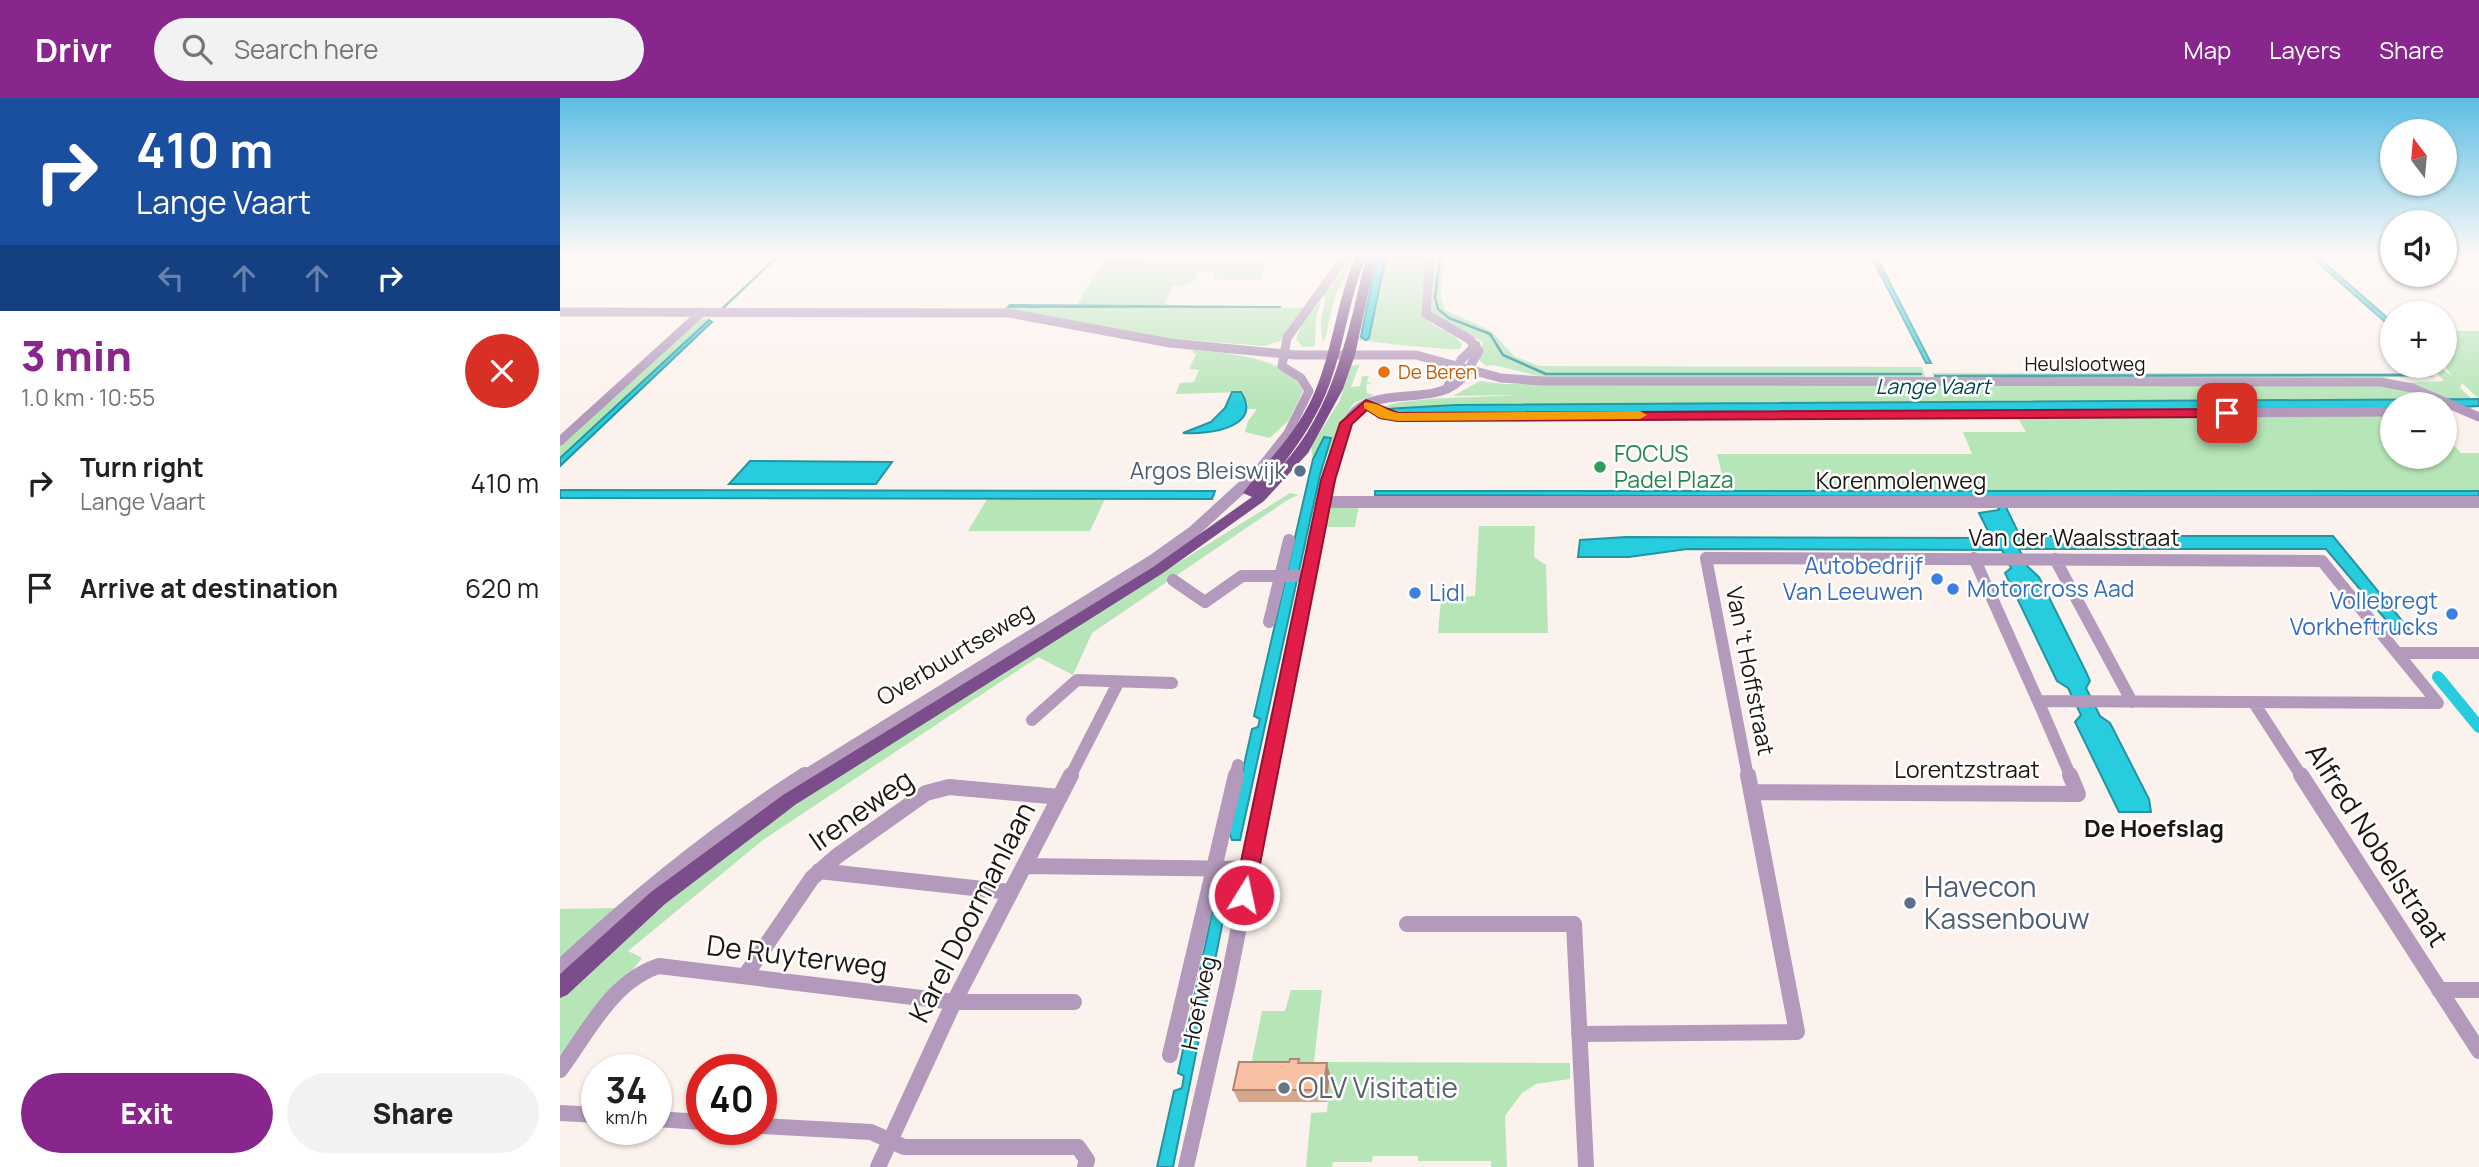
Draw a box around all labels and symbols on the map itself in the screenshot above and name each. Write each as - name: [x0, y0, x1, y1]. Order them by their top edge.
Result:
- north arrow: [2380, 119, 2457, 196]
- street label: Heulslootweg: [2025, 351, 2145, 377]
- place label: De Beren: [1398, 359, 1477, 385]
- marker: De Beren: [1376, 364, 1392, 380]
- water label: Lange Vaart: [1876, 372, 1993, 400]
- pin: [2197, 383, 2257, 443]
- place label: FOCUS Padel Plaza: [1614, 437, 1733, 495]
- place label: Argos Bleiswijk: [1130, 454, 1287, 486]
- marker: FOCUS Padel Plaza: [1592, 459, 1608, 475]
- marker: Argos Bleiswijk: [1292, 463, 1308, 479]
- street label: Korenmolenweg: [1816, 464, 1986, 496]
- street label: Van der Waalsstraat: [1968, 521, 2180, 553]
- place label: Autobedrijf Van Leeuwen: [1783, 549, 1923, 607]
- marker: Autobedrijf Van Leeuwen: [1929, 571, 1945, 587]
- place label: Motorcross Aad: [1967, 572, 2134, 604]
- place label: Lidl: [1429, 576, 1465, 608]
- marker: Motorcross Aad: [1945, 581, 1961, 597]
- street label: Van 't Hoffstraat: [1719, 584, 1783, 758]
- place label: Vollebregt Vorkheftrucks: [2290, 584, 2438, 642]
- marker: Lidl: [1407, 585, 1423, 601]
- street label: Overbuurtseweg: [870, 594, 1039, 713]
- marker: Vollebregt Vorkheftrucks: [2444, 606, 2460, 622]
- street label: Alfred Nobelstraat: [2298, 735, 2458, 954]
- street label: Lorentzstraat: [1894, 753, 2040, 785]
- street label: Ireneweg: [801, 760, 920, 859]
- street label: Karel Doormanlaan: [899, 795, 1043, 1028]
- district label: De Hoefslag: [2084, 811, 2224, 844]
- position arrow: [1207, 858, 1281, 932]
- place label: Havecon Kassenbouw: [1924, 867, 2089, 937]
- marker: Havecon Kassenbouw: [1902, 895, 1918, 911]
- street label: De Ruyterweg: [705, 925, 890, 985]
- street label: Hoefweg: [1172, 953, 1224, 1053]
- speed limit sign: 40: [686, 1054, 777, 1145]
- place label: OLV Visitatie: [1298, 1068, 1458, 1106]
- marker: OLV Visitatie: [1276, 1080, 1292, 1096]

